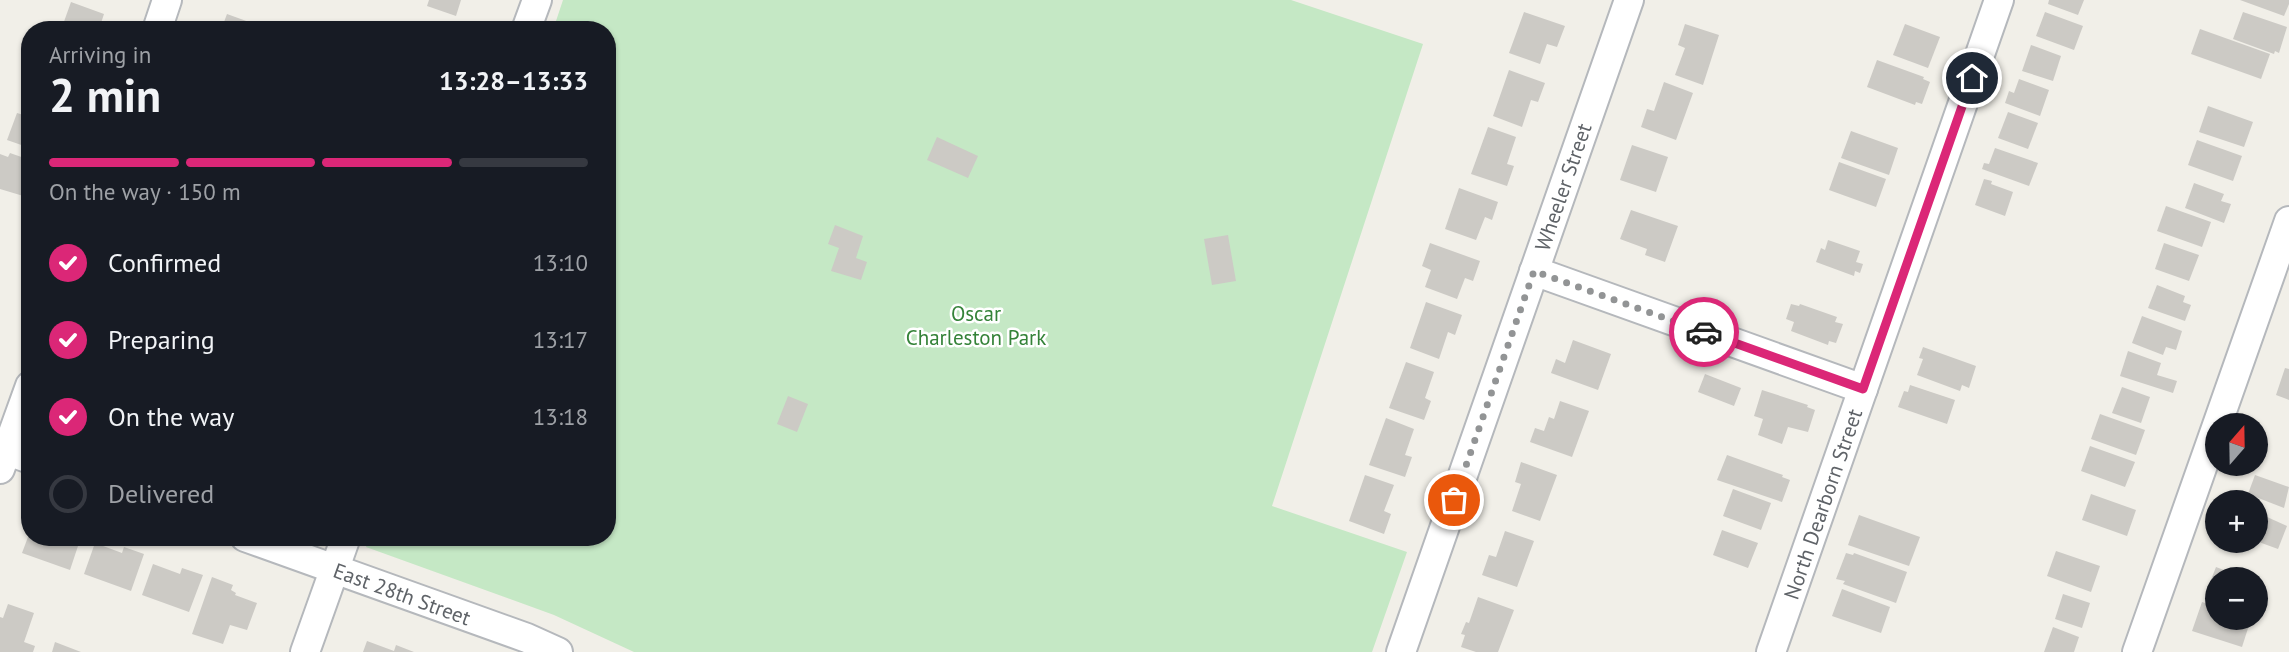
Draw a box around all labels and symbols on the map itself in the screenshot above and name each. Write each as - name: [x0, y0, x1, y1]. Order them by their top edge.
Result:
- pin: [1942, 48, 2002, 108]
- street label: Wheeler Street: [1529, 120, 1597, 254]
- courier: [1669, 297, 1739, 367]
- park label: Oscar Charleston Park: [906, 300, 1046, 351]
- street label: North Dearborn Street: [1778, 405, 1868, 603]
- north arrow: [2205, 413, 2268, 476]
- pin: [1424, 470, 1484, 530]
- street label: East 28th Street: [330, 557, 474, 631]

